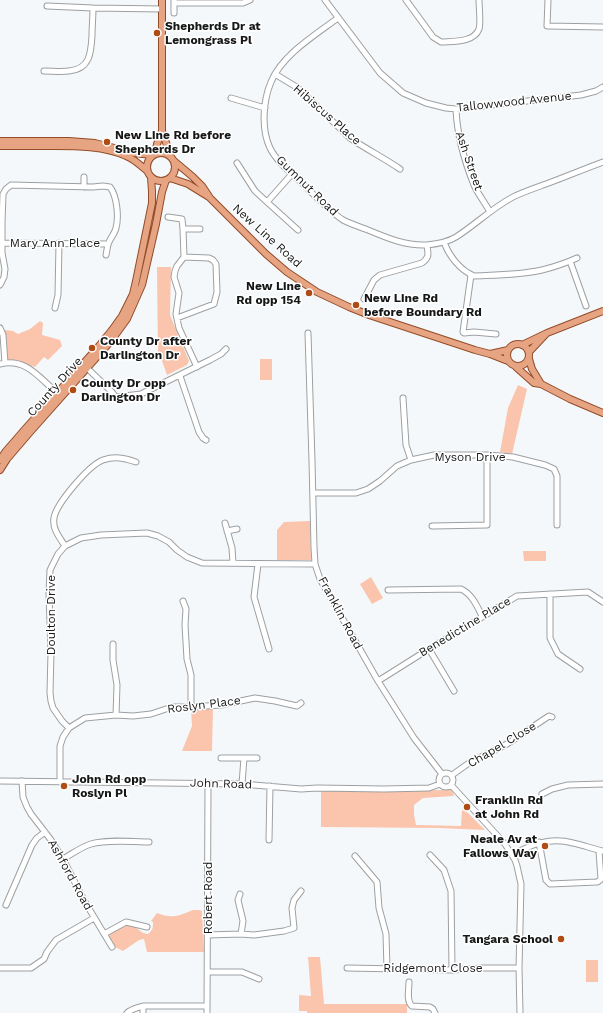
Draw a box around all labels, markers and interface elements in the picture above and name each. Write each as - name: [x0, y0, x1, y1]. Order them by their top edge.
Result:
- place label: Shepherds Dr at Lemongrass Pl: [165, 19, 261, 47]
- marker: Shepherds Dr at Lemongrass Pl: [152, 28, 162, 38]
- street label: Hibiscus Place: [290, 82, 364, 148]
- street label: Tallowwood Avenue: [456, 89, 572, 115]
- place label: New Line Rd before Shepherds Dr: [115, 128, 231, 156]
- street label: Ash Street: [452, 129, 486, 193]
- marker: New Line Rd before Shepherds Dr: [102, 137, 112, 147]
- street label: Gumnut Road: [273, 153, 341, 219]
- street label: New Line Road: [230, 201, 304, 271]
- street label: Mary Ann Place: [10, 236, 100, 250]
- place label: New Line Rd opp 154: [236, 279, 301, 307]
- marker: New Line Rd opp 154: [304, 288, 314, 298]
- place label: New Line Rd before Boundary Rd: [364, 291, 482, 319]
- marker: New Line Rd before Boundary Rd: [351, 300, 361, 310]
- place label: County Dr after Darlington Dr: [100, 334, 192, 362]
- marker: County Dr after Darlington Dr: [87, 343, 97, 353]
- street label: County Drive: [24, 354, 86, 420]
- place label: County Dr opp Darlington Dr: [81, 376, 166, 404]
- marker: County Dr opp Darlington Dr: [68, 385, 78, 395]
- street label: Myson Drive: [434, 450, 506, 464]
- street label: Franklin Road: [315, 574, 365, 652]
- street label: Doulton Drive: [44, 575, 58, 655]
- street label: Benedictine Place: [416, 594, 514, 660]
- street label: Roslyn Place: [166, 693, 242, 717]
- street label: Chapel Close: [465, 719, 539, 771]
- place label: John Rd opp Roslyn Pl: [72, 772, 146, 800]
- street label: John Road: [190, 776, 252, 792]
- marker: John Rd opp Roslyn Pl: [59, 781, 69, 791]
- place label: Franklin Rd at John Rd: [475, 793, 543, 821]
- marker: Franklin Rd at John Rd: [462, 802, 472, 812]
- place label: Neale Av at Fallows Way: [463, 832, 537, 860]
- street label: Ashford Road: [45, 837, 95, 913]
- marker: Neale Av at Fallows Way: [540, 841, 550, 851]
- street label: Robert Road: [201, 862, 215, 934]
- place label: Tangara School: [462, 932, 553, 946]
- marker: Tangara School: [556, 934, 566, 944]
- street label: Ridgemont Close: [383, 961, 483, 975]

